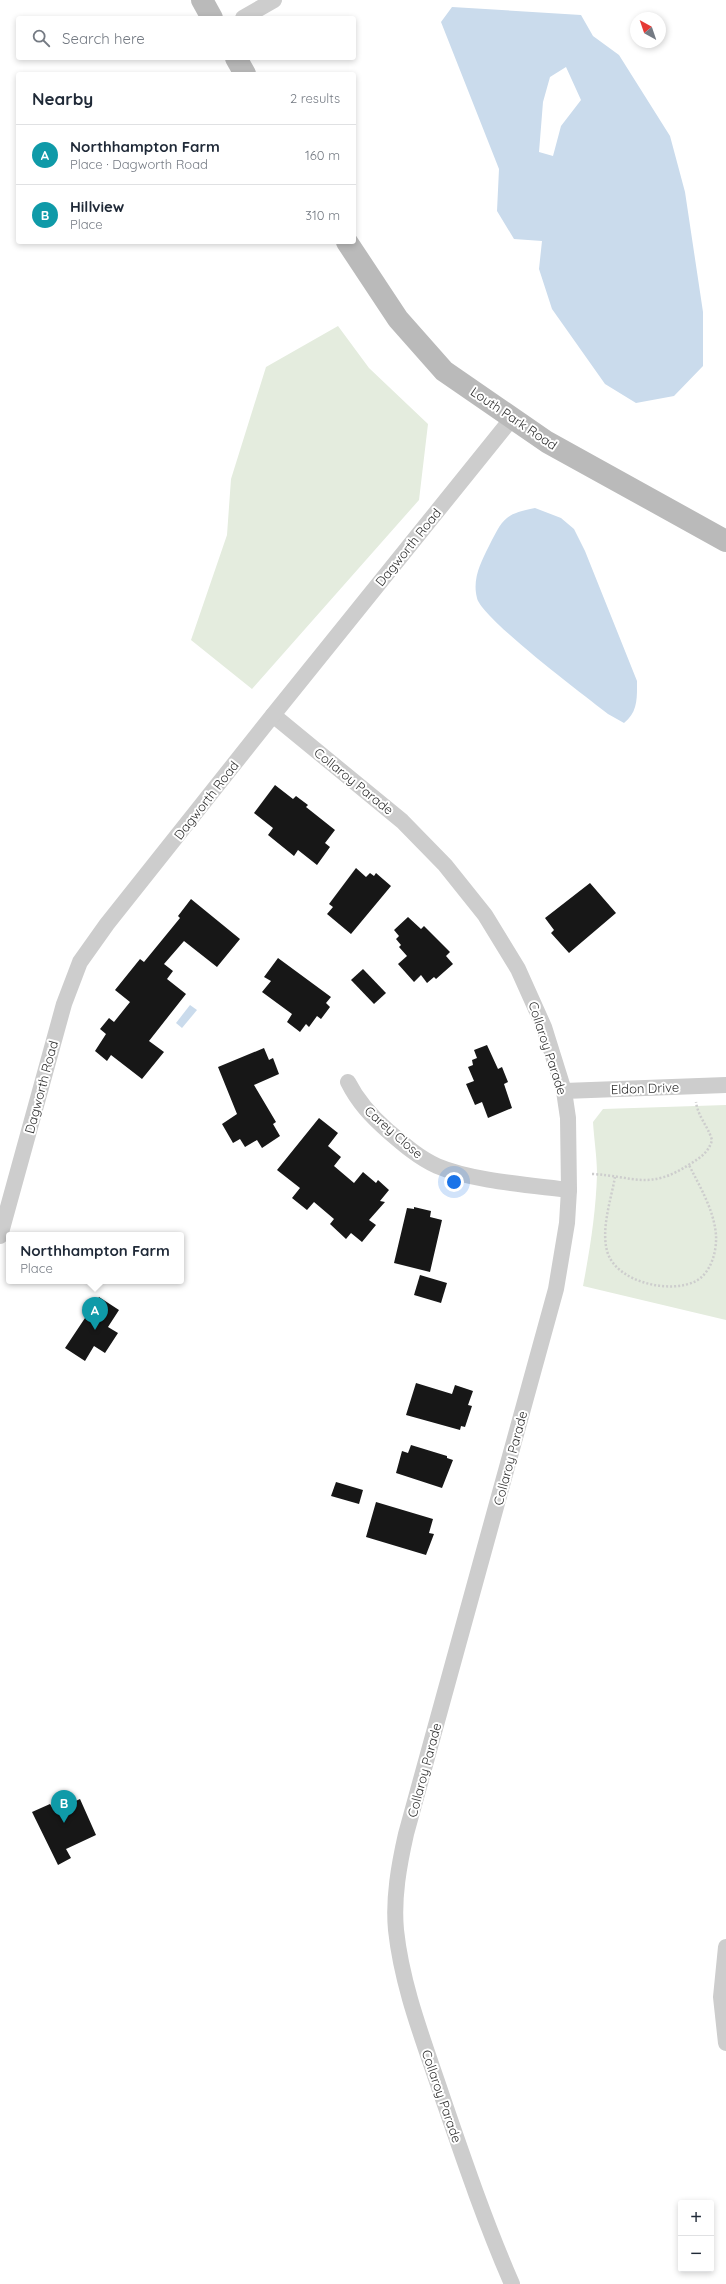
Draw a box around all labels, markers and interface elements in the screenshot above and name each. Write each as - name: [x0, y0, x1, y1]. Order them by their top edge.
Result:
- north arrow: [630, 12, 666, 48]
- search box: [16, 16, 356, 60]
- icon: search: [30, 27, 52, 49]
- text: Search here: [62, 29, 145, 48]
- text: Nearby: [32, 88, 93, 109]
- text: 2 results: [290, 90, 340, 106]
- text: Northhampton Farm: [70, 137, 220, 156]
- text: A: [41, 147, 49, 163]
- text: 160 m: [305, 147, 340, 163]
- text: Place · Dagworth Road: [70, 156, 208, 172]
- text: Hillview: [70, 197, 124, 216]
- text: B: [41, 207, 49, 223]
- text: 310 m: [305, 207, 340, 223]
- text: Place: [70, 216, 103, 232]
- street label: Louth Park Road: [468, 383, 560, 453]
- street label: Dagworth Road: [372, 505, 444, 589]
- street label: Collaroy Parade: [311, 744, 397, 818]
- street label: Dagworth Road: [170, 757, 242, 843]
- street label: Collaroy Parade: [525, 999, 571, 1097]
- street label: Dagworth Road: [21, 1039, 61, 1135]
- street label: Eldon Drive: [611, 1079, 679, 1097]
- street label: Carey Close: [362, 1102, 426, 1162]
- your location: [444, 1172, 464, 1192]
- popup: [6, 1232, 184, 1284]
- text: Northhampton Farm: [20, 1241, 170, 1260]
- text: Place: [20, 1260, 53, 1276]
- pin: A: [82, 1297, 108, 1330]
- street label: Collaroy Parade: [490, 1409, 530, 1507]
- street label: Collaroy Parade: [404, 1721, 444, 1819]
- pin: B: [51, 1790, 77, 1823]
- street label: Collaroy Parade: [419, 2047, 465, 2145]
- map controls: [678, 2200, 714, 2272]
- button: +: [678, 2200, 714, 2236]
- button: −: [678, 2236, 714, 2272]

